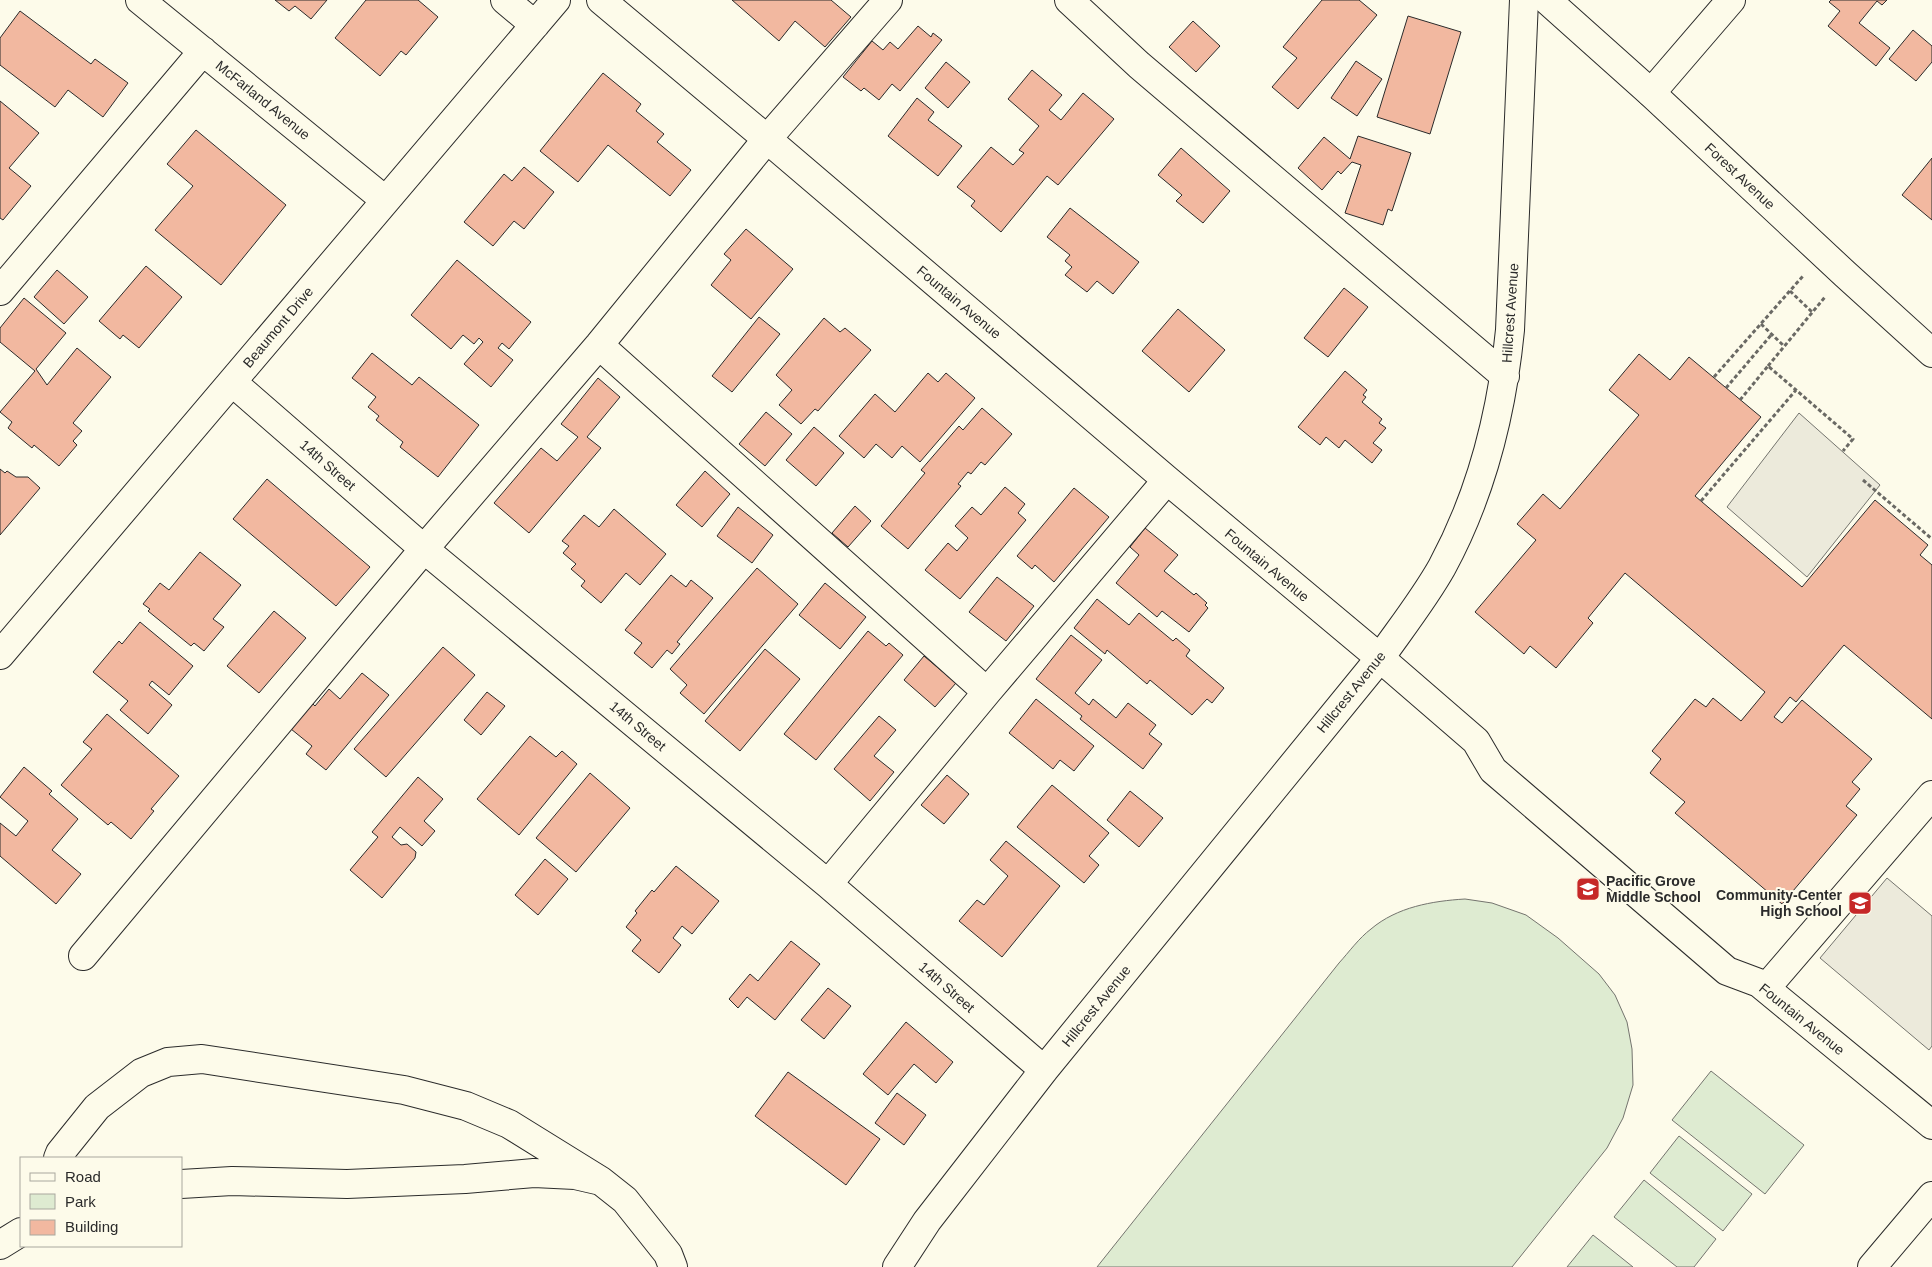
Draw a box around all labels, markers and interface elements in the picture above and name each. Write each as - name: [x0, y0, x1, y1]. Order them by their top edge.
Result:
- street label: McFarland Avenue: [213, 57, 313, 143]
- street label: Forest Avenue: [1702, 139, 1779, 213]
- street label: Fountain Avenue: [914, 262, 1004, 342]
- street label: Hillcrest Avenue: [1499, 262, 1521, 364]
- street label: Beaumont Drive: [240, 283, 317, 371]
- street label: 14th Street: [297, 436, 359, 494]
- street label: Fountain Avenue: [1222, 525, 1312, 605]
- street label: Hillcrest Avenue: [1313, 648, 1389, 736]
- street label: 14th Street: [607, 698, 669, 754]
- place label: Pacific Grove Middle School: [1606, 873, 1701, 905]
- school or university icon: Pacific Grove Middle School: [1575, 876, 1601, 902]
- place label: Community-Center High School: [1716, 887, 1843, 919]
- school or university icon: Community-Center High School: [1847, 890, 1873, 916]
- street label: 14th Street: [916, 958, 978, 1016]
- street label: Hillcrest Avenue: [1058, 962, 1134, 1050]
- street label: Fountain Avenue: [1756, 980, 1848, 1058]
- legend: [20, 1157, 182, 1247]
- text: Road: [65, 1168, 101, 1185]
- text: Park: [65, 1193, 96, 1210]
- text: Building: [65, 1218, 118, 1235]

